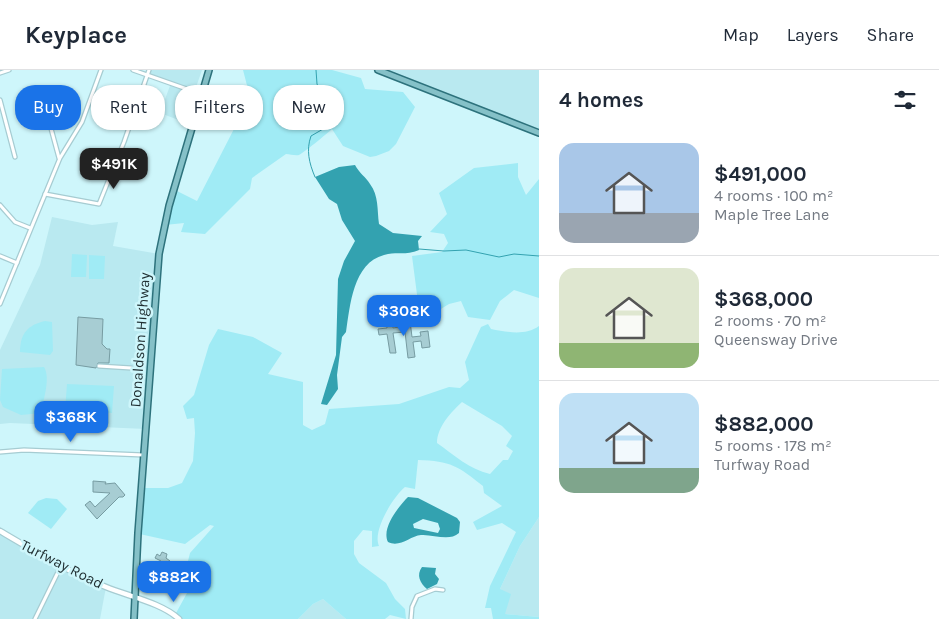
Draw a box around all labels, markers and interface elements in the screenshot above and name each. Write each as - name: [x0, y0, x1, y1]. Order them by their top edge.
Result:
- text: Keyplace: [25, 21, 127, 49]
- text: Map: [723, 24, 759, 46]
- text: Layers: [787, 24, 839, 46]
- text: Share: [867, 24, 914, 46]
- chip: Buy: [15, 85, 81, 130]
- chip: Rent: [91, 85, 165, 130]
- chip: Filters: [175, 85, 263, 130]
- chip: New: [273, 85, 344, 130]
- icon: filters: [891, 86, 919, 114]
- text: 4 homes: [559, 88, 644, 112]
- pin: $491K: [79, 148, 149, 190]
- text: $491K: [91, 154, 137, 173]
- text: $491,000: [714, 162, 806, 186]
- icon: home: [599, 163, 659, 223]
- text: 4 rooms · 100 m²: [714, 186, 833, 205]
- text: Maple Tree Lane: [714, 205, 829, 224]
- street label: Donaldson Highway: [126, 272, 154, 408]
- text: $368,000: [714, 287, 813, 311]
- icon: home: [599, 288, 659, 348]
- pin: $308K: [369, 294, 439, 337]
- text: $308K: [378, 301, 430, 320]
- text: 2 rooms · 70 m²: [714, 311, 826, 330]
- text: Queensway Drive: [714, 330, 838, 349]
- pin: $368K: [36, 400, 106, 443]
- text: $368K: [45, 407, 97, 426]
- text: $882,000: [714, 412, 814, 436]
- icon: home: [599, 413, 659, 473]
- text: 5 rooms · 178 m²: [714, 436, 832, 455]
- text: Turfway Road: [714, 455, 810, 474]
- street label: Turfway Road: [18, 535, 106, 593]
- pin: $882K: [139, 560, 209, 603]
- text: $882K: [148, 567, 200, 586]

